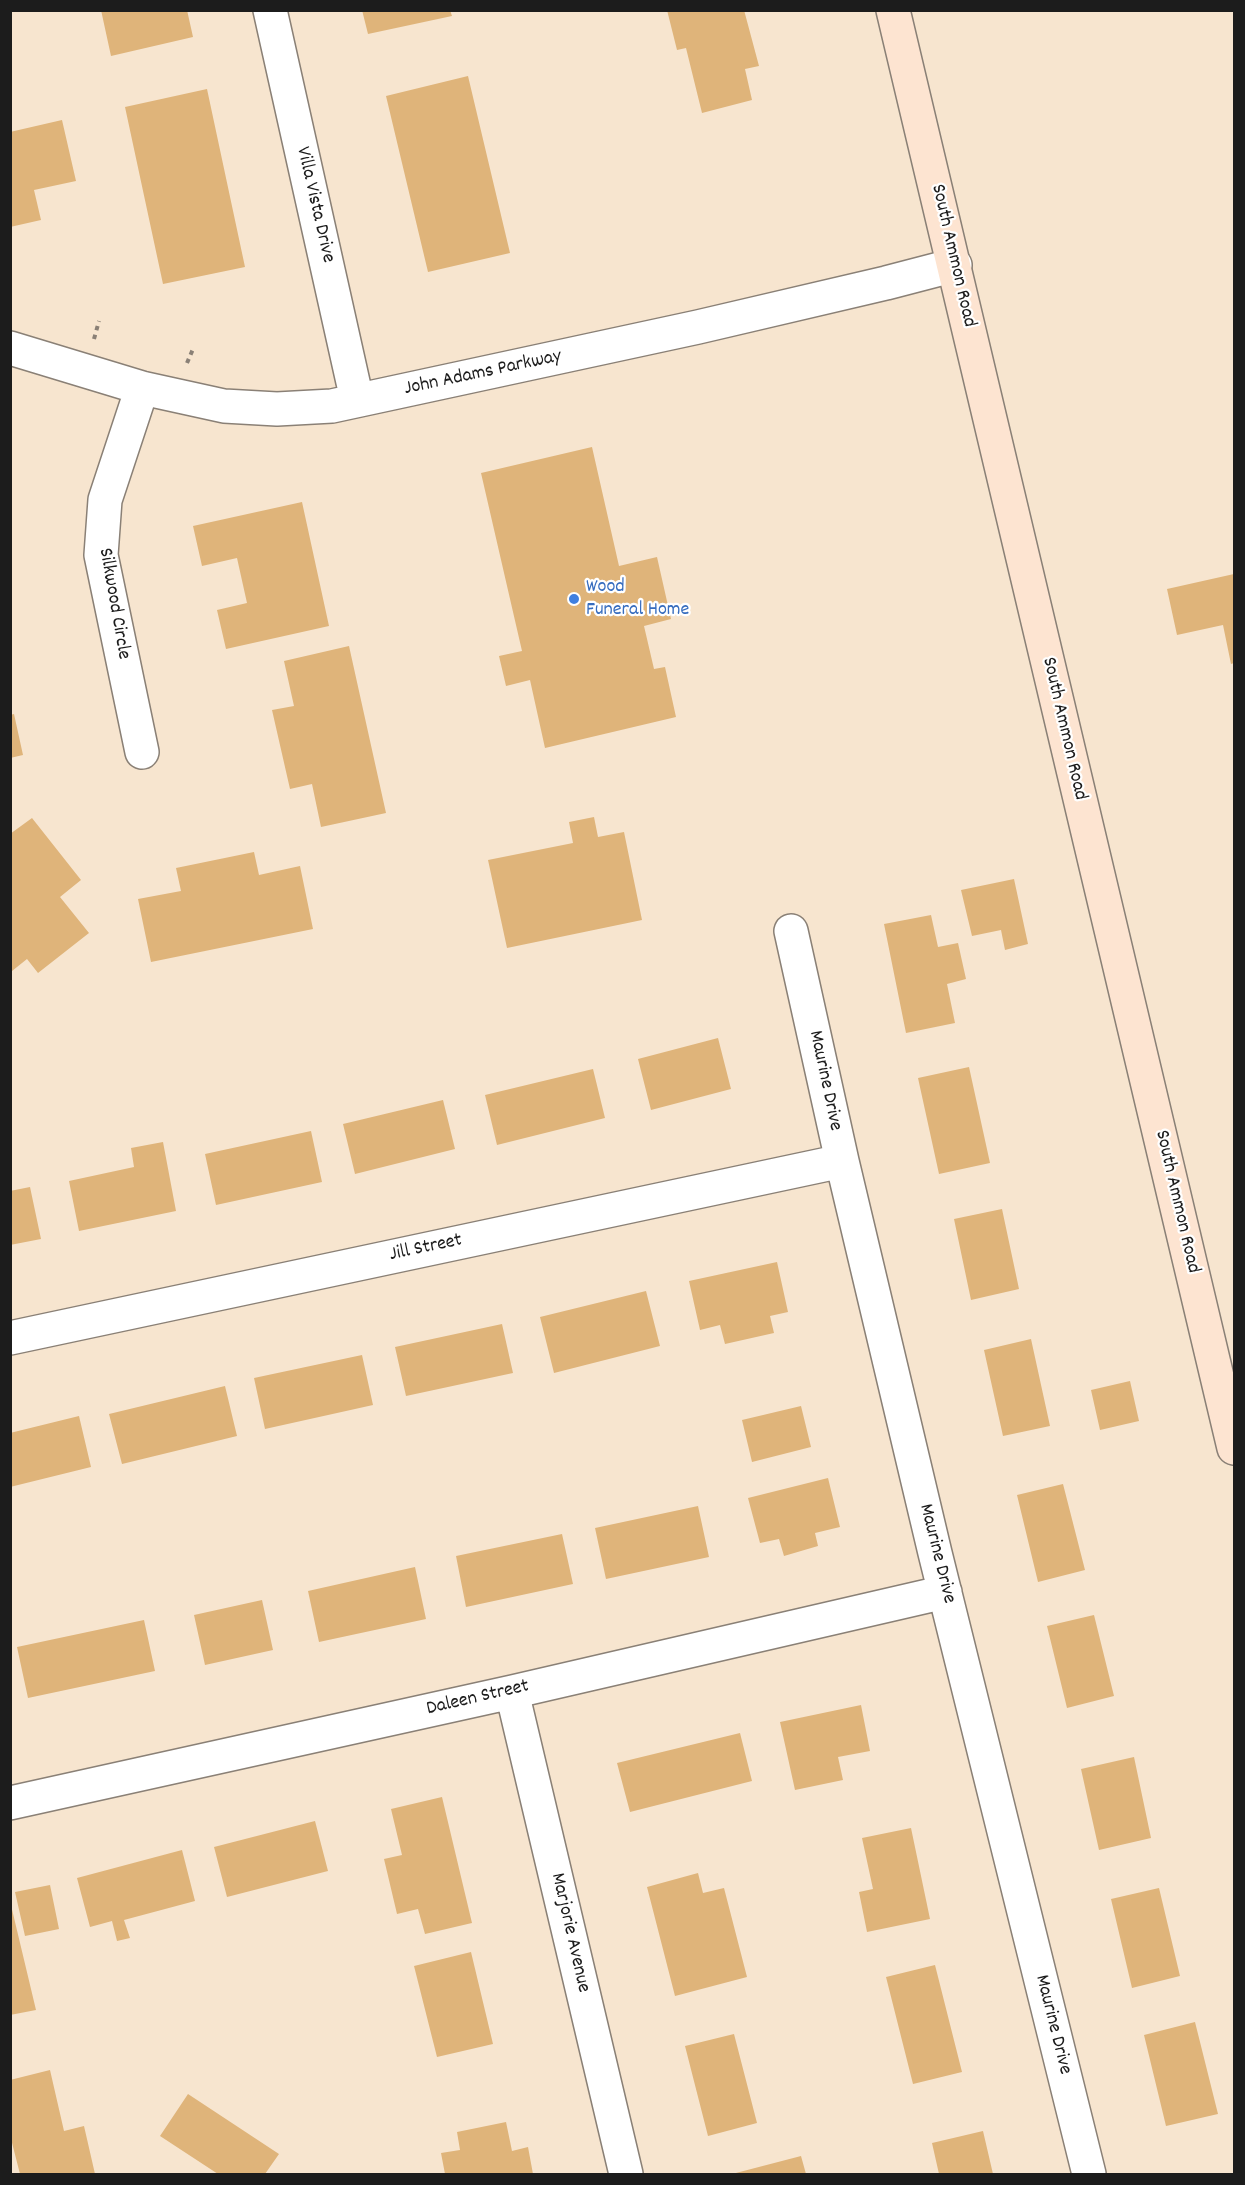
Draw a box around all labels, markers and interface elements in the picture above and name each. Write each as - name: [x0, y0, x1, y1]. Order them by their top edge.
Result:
- street label: Villa Vista Drive: [289, 145, 339, 265]
- street label: South Ammon Road: [924, 182, 980, 330]
- street label: John Adams Parkway: [402, 346, 564, 402]
- street label: Silkwood Circle: [91, 546, 135, 662]
- place label: Wood Funeral Home: [586, 576, 689, 623]
- marker: Wood Funeral Home: [567, 592, 581, 606]
- street label: South Ammon Road: [1035, 655, 1091, 803]
- street label: Maurine Drive: [802, 1029, 846, 1133]
- street label: South Ammon Road: [1148, 1128, 1204, 1276]
- street label: Jill Street: [387, 1230, 465, 1268]
- street label: Maurine Drive: [912, 1502, 960, 1606]
- street label: Daleen Street: [424, 1676, 532, 1722]
- street label: Marjorie Avenue: [544, 1871, 594, 1995]
- street label: Maurine Drive: [1028, 1973, 1076, 2077]

